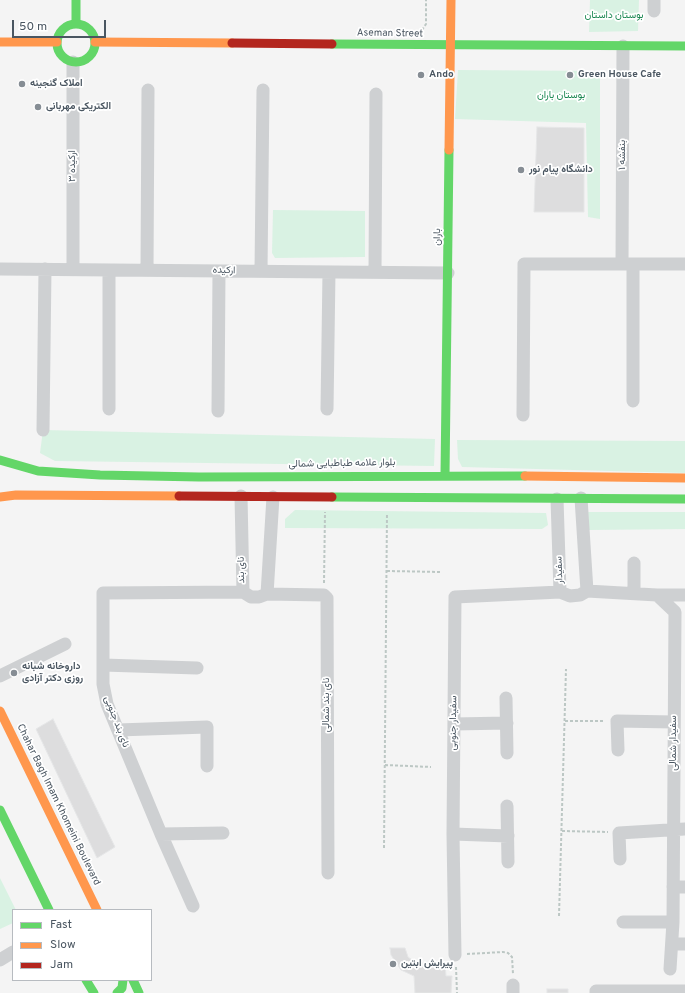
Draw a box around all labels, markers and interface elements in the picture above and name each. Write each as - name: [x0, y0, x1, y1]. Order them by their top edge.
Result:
- park label: بوستان داستان: [584, 10, 644, 22]
- scale bar: [14, 12, 108, 38]
- text: 50 m: [19, 19, 47, 35]
- street label: Aseman Street: [357, 27, 423, 41]
- place label: Ando: [429, 69, 454, 81]
- place label: Green House Cafe: [578, 69, 661, 81]
- marker: Ando: [416, 70, 426, 80]
- marker: Green House Cafe: [565, 70, 575, 80]
- place label: املاک گنجینه: [30, 78, 83, 90]
- marker: املاک گنجینه: [17, 79, 27, 89]
- park label: بوستان باران: [537, 90, 585, 102]
- place label: الکتریکی مهربانی: [46, 101, 111, 113]
- marker: الکتریکی مهربانی: [33, 102, 43, 112]
- street label: بنفشه ۱: [617, 140, 629, 170]
- street label: ارکیده ۳: [67, 150, 79, 182]
- place label: دانشگاه پیام نور: [529, 164, 593, 176]
- marker: دانشگاه پیام نور: [516, 165, 526, 175]
- street label: باران: [432, 228, 444, 246]
- street label: ارکیده: [212, 265, 236, 277]
- street label: بلوار علامه طباطبایی شمالی: [288, 457, 396, 471]
- street label: سفیدار: [554, 556, 566, 584]
- street label: نای بند: [236, 557, 248, 583]
- place label: داروخانه شبانه روزی دکتر آزادی: [22, 661, 83, 684]
- marker: داروخانه شبانه روزی دکتر آزادی: [9, 668, 19, 678]
- street label: نای بند شمالی: [321, 678, 333, 732]
- street label: نای بند جنوبی: [101, 695, 131, 749]
- street label: سفیدار جنوبی: [448, 696, 460, 750]
- street label: سفیدار شمالی: [668, 715, 680, 771]
- street label: Chahar Bagh Imam Khomeini Boulevard: [14, 722, 102, 888]
- legend: [12, 909, 152, 981]
- text: Fast: [50, 917, 72, 933]
- text: Slow: [50, 937, 76, 953]
- text: Jam: [50, 957, 73, 973]
- place label: پیرایش ابتین: [401, 958, 453, 970]
- marker: پیرایش ابتین: [388, 959, 398, 969]

